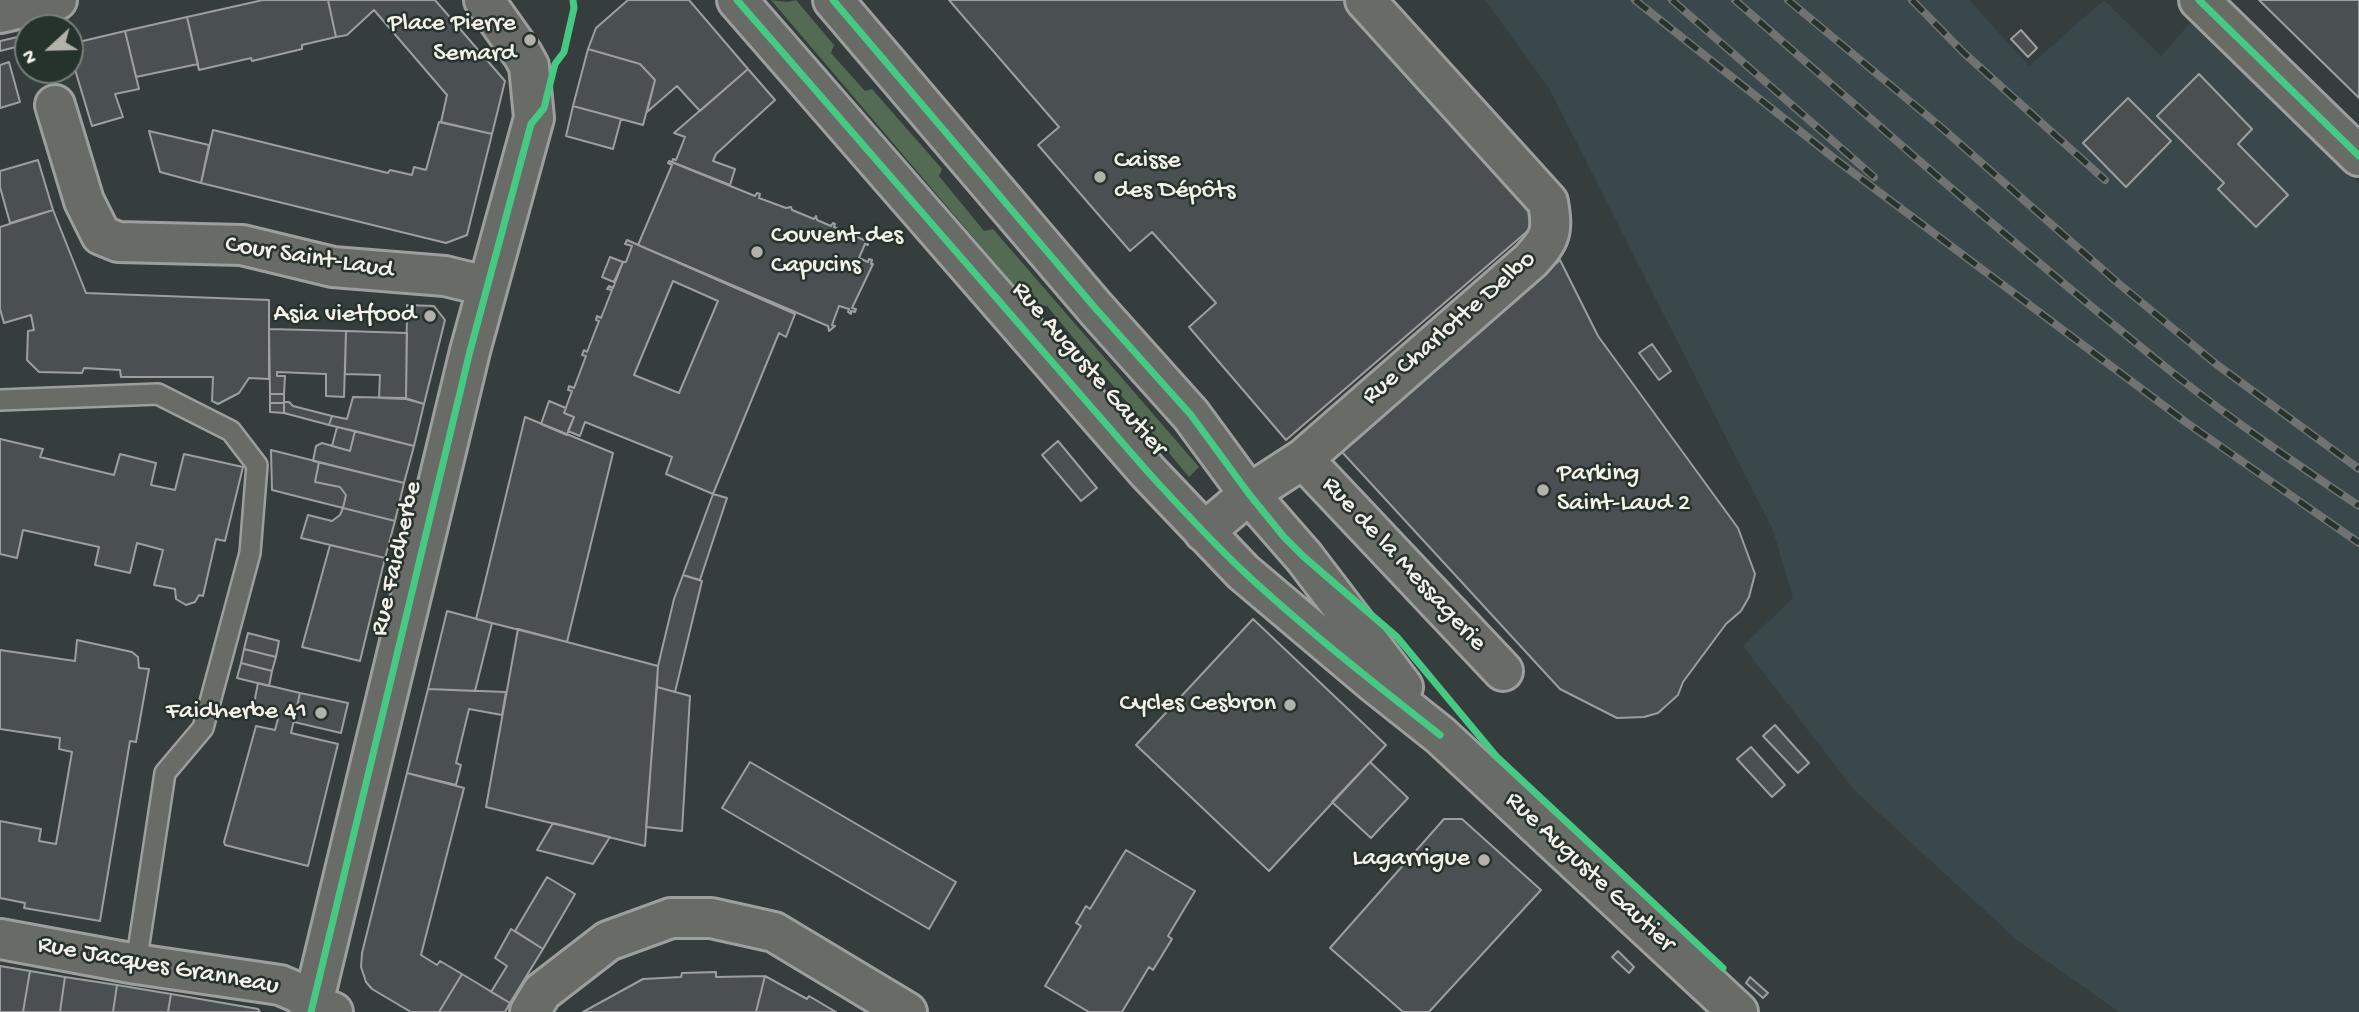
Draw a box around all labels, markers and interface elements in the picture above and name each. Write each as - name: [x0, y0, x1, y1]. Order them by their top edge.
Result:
- place label: Place Pierre Semard: [388, 9, 516, 70]
- north arrow: [14, 14, 84, 84]
- marker: Place Pierre Semard: [522, 32, 538, 48]
- text: N: [18, 46, 44, 66]
- place label: Caisse des Dépôts: [1114, 146, 1235, 208]
- marker: Caisse des Dépôts: [1092, 169, 1108, 185]
- place label: Couvent des Capucins: [771, 221, 903, 282]
- street label: Cour Saint-Laud: [223, 230, 395, 288]
- marker: Couvent des Capucins: [749, 244, 765, 260]
- street label: Rue Charlotte Delbo: [1357, 245, 1543, 413]
- street label: Rue Auguste Gautier: [1004, 276, 1172, 464]
- place label: Asia vietfood: [274, 300, 416, 332]
- marker: Asia vietfood: [422, 308, 438, 324]
- place label: Parking Saint-Laud 2: [1557, 459, 1691, 520]
- street label: Rue de la Messagerie: [1314, 471, 1492, 659]
- street label: Rue Faidherbe: [365, 479, 431, 639]
- marker: Parking Saint-Laud 2: [1535, 482, 1551, 498]
- place label: Cycles Cesbron: [1120, 689, 1276, 721]
- place label: Faidherbe 41: [166, 697, 307, 729]
- marker: Cycles Cesbron: [1282, 697, 1298, 713]
- marker: Faidherbe 41: [313, 705, 329, 721]
- street label: Rue Auguste Gautier: [1497, 786, 1681, 960]
- place label: Lagarrigue: [1352, 844, 1470, 876]
- marker: Lagarrigue: [1476, 852, 1492, 868]
- street label: Rue Jacques Granneau: [35, 930, 281, 1004]

